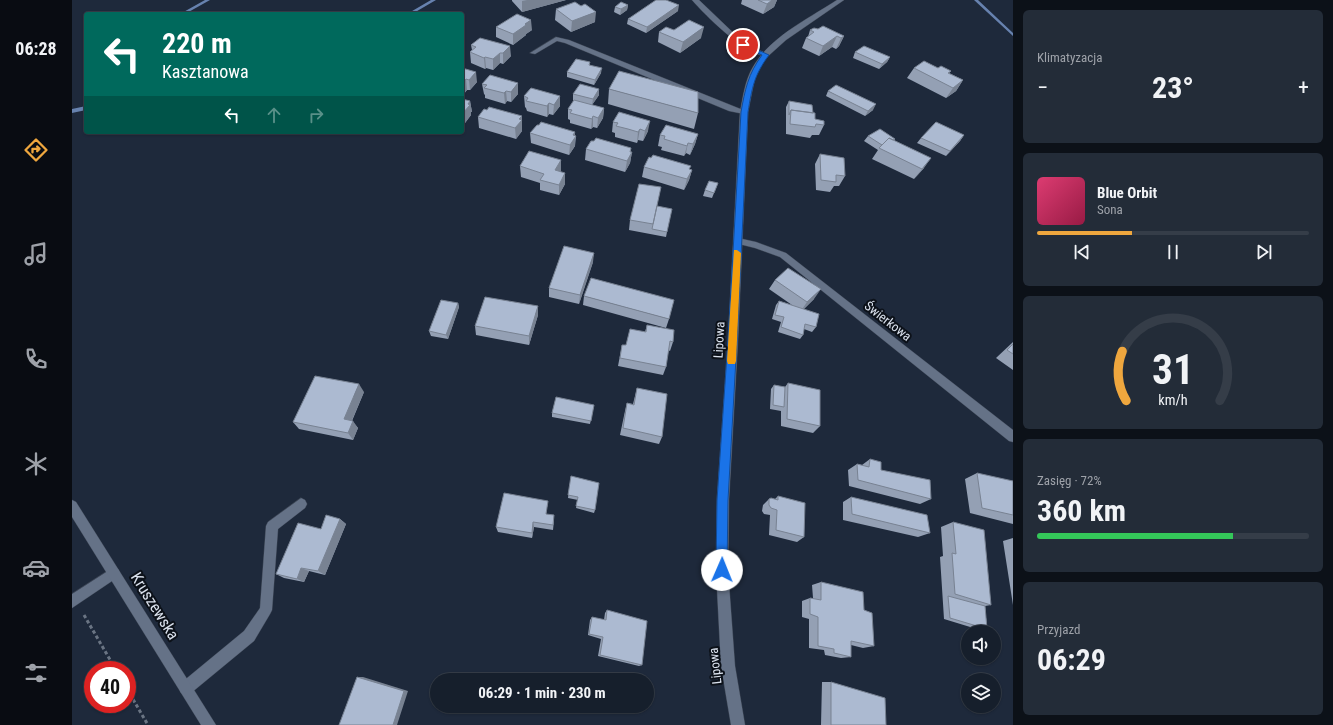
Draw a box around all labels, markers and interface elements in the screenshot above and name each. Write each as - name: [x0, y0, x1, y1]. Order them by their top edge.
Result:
- text: 220 m: [162, 27, 232, 60]
- icon: left: [96, 28, 148, 80]
- pin: [726, 28, 760, 62]
- icon: arrive: [732, 34, 754, 56]
- text: 06:28: [15, 38, 57, 59]
- text: Klimatyzacja: [1037, 50, 1102, 65]
- text: Kasztanowa: [162, 61, 249, 82]
- text: 23°: [1152, 70, 1194, 105]
- text: −: [1037, 75, 1048, 100]
- text: +: [1298, 75, 1309, 100]
- icon: left: [221, 104, 243, 126]
- icon: ahead: [263, 104, 285, 126]
- icon: right: [305, 104, 327, 126]
- icon: directions: [22, 136, 50, 164]
- text: Blue Orbit: [1097, 184, 1157, 202]
- text: Sona: [1097, 202, 1123, 217]
- icon: music: [22, 240, 50, 268]
- icon: previous: [1071, 241, 1093, 263]
- icon: pause: [1162, 241, 1184, 263]
- icon: next: [1253, 241, 1275, 263]
- street label: Świerkowa: [862, 298, 914, 344]
- street label: Lipowa: [711, 321, 727, 359]
- text: 31: [1152, 344, 1194, 393]
- icon: phone: [22, 345, 50, 373]
- text: km/h: [1158, 391, 1188, 407]
- icon: climate: [22, 450, 50, 478]
- text: Zasięg · 72%: [1037, 473, 1102, 488]
- text: 360 km: [1037, 493, 1126, 528]
- position arrow: [701, 549, 743, 591]
- icon: car: [22, 554, 50, 582]
- street label: Kruszewska: [127, 569, 183, 643]
- text: Przyjazd: [1037, 622, 1080, 637]
- map controls: [961, 625, 1001, 713]
- button: sound: [961, 625, 1001, 665]
- text: 06:29: [1037, 642, 1106, 677]
- street label: Lipowa: [706, 647, 724, 685]
- icon: filters: [22, 659, 50, 687]
- speed limit sign: 40: [84, 661, 136, 713]
- button: layers: [961, 673, 1001, 713]
- text: 06:29 · 1 min · 230 m: [478, 684, 606, 702]

